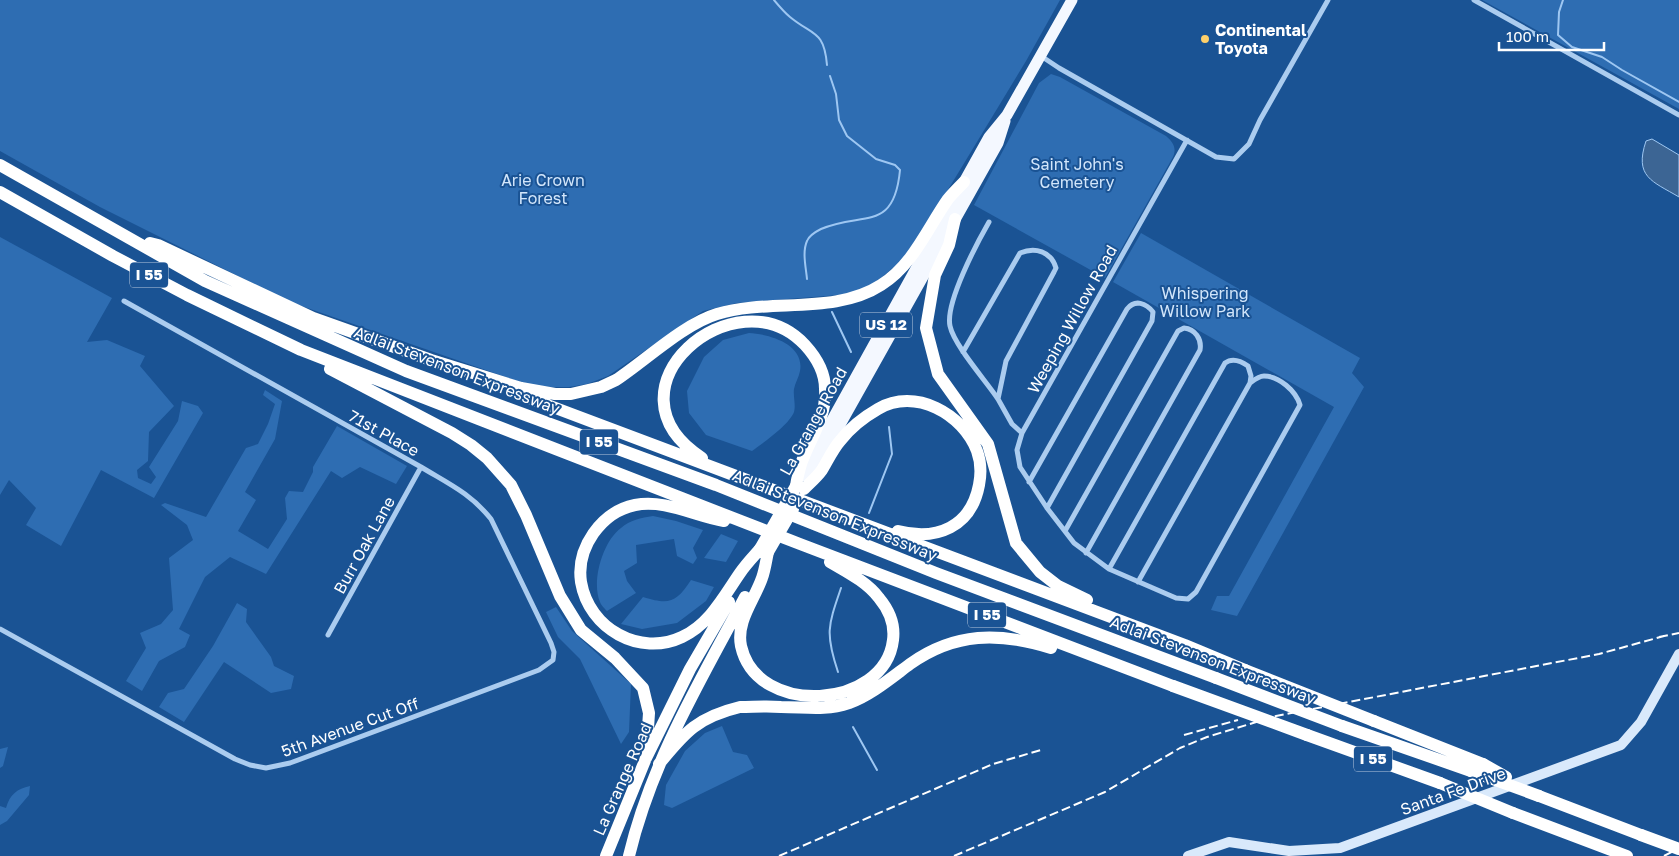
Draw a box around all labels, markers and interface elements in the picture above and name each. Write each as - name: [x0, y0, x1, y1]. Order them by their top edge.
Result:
- place label: Continental Toyota: [1215, 20, 1307, 58]
- scale bar: [1499, 20, 1604, 52]
- text: 100 m: [1506, 27, 1549, 45]
- marker: Continental Toyota: [1199, 33, 1211, 45]
- park label: Saint John's Cemetery: [1030, 154, 1124, 192]
- park label: Arie Crown Forest: [501, 170, 585, 208]
- street label: Weeping Willow Road: [1023, 241, 1121, 397]
- road number: I 55: [130, 262, 168, 288]
- park label: Whispering Willow Park: [1160, 283, 1250, 321]
- road number: US 12: [860, 312, 912, 338]
- street label: Adlai Stevenson Expressway: [351, 321, 563, 419]
- street label: La Grange Road: [775, 363, 851, 479]
- street label: 71st Place: [345, 405, 423, 461]
- road number: I 55: [580, 430, 618, 454]
- street label: Adlai Stevenson Expressway: [730, 465, 940, 565]
- street label: Burr Oak Lane: [329, 493, 399, 597]
- road number: I 55: [968, 602, 1006, 628]
- street label: Adlai Stevenson Expressway: [1107, 611, 1319, 709]
- street label: 5th Avenue Cut Off: [279, 693, 422, 761]
- street label: La Grange Road: [588, 720, 656, 838]
- road number: I 55: [1354, 746, 1392, 772]
- street label: Santa Fe Drive: [1398, 763, 1508, 819]

